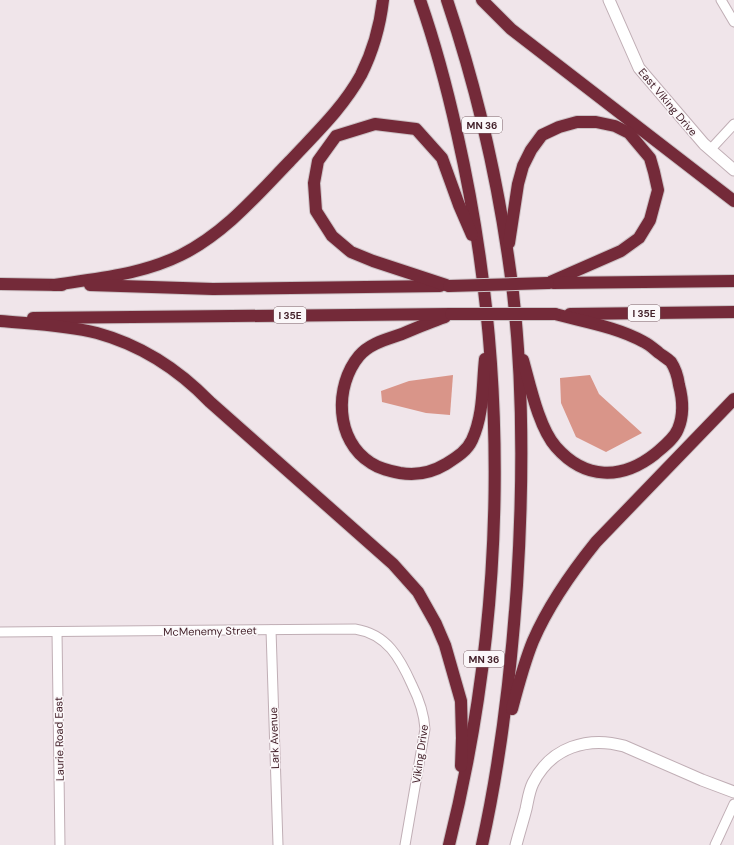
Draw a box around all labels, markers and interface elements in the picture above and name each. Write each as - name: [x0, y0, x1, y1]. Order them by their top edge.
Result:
- street label: East Viking Drive: [636, 65, 700, 139]
- road number: MN 36: [462, 117, 502, 133]
- road number: I 35E: [628, 305, 660, 321]
- road number: I 35E: [274, 307, 306, 323]
- street label: McMenemy Street: [163, 623, 257, 639]
- road number: MN 36: [464, 651, 504, 667]
- street label: Laurie Road East: [51, 697, 67, 781]
- street label: Lark Avenue: [266, 707, 282, 769]
- street label: Viking Drive: [409, 724, 431, 784]

